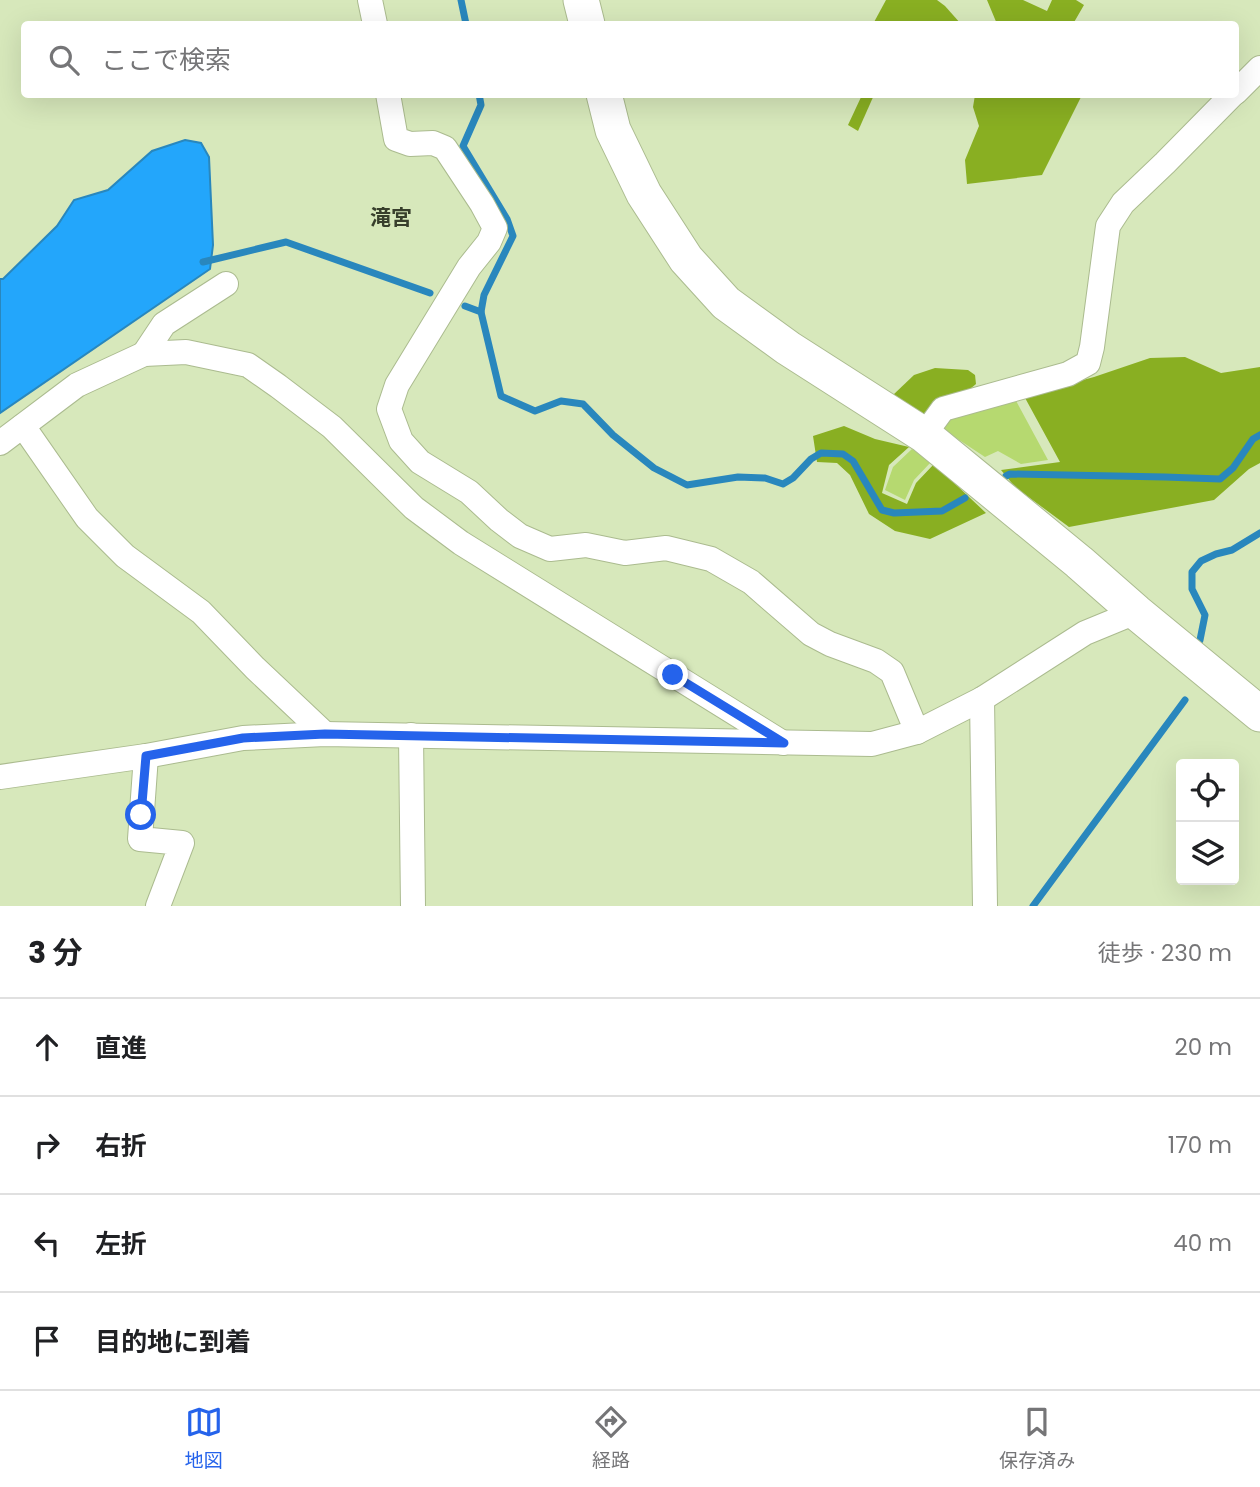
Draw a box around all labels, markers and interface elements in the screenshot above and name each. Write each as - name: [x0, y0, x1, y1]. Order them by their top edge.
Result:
- search box: [21, 21, 1239, 98]
- icon: search: [45, 41, 83, 79]
- text: ここで検索: [101, 42, 231, 78]
- district label: 滝宮: [370, 203, 412, 232]
- route end: [657, 659, 688, 690]
- map controls: [1176, 759, 1239, 885]
- button: locate: [1176, 759, 1239, 822]
- route start: [125, 799, 156, 830]
- button: layers: [1176, 822, 1239, 885]
- text: 3 分: [28, 931, 83, 974]
- text: 徒歩 · 230 m: [1098, 937, 1232, 969]
- icon: ahead: [28, 1028, 66, 1066]
- text: 直進: [95, 1030, 147, 1066]
- text: 20 m: [1174, 1031, 1232, 1063]
- icon: right: [28, 1126, 66, 1164]
- text: 右折: [95, 1128, 147, 1164]
- text: 170 m: [1168, 1129, 1232, 1161]
- icon: left: [28, 1224, 66, 1262]
- text: 左折: [95, 1226, 147, 1262]
- text: 40 m: [1173, 1227, 1232, 1259]
- icon: arrive: [28, 1322, 66, 1360]
- text: 目的地に到着: [95, 1324, 251, 1360]
- tab: 地図: [185, 1403, 223, 1475]
- tab: 経路: [592, 1403, 630, 1475]
- tab: 保存済み: [999, 1403, 1075, 1475]

